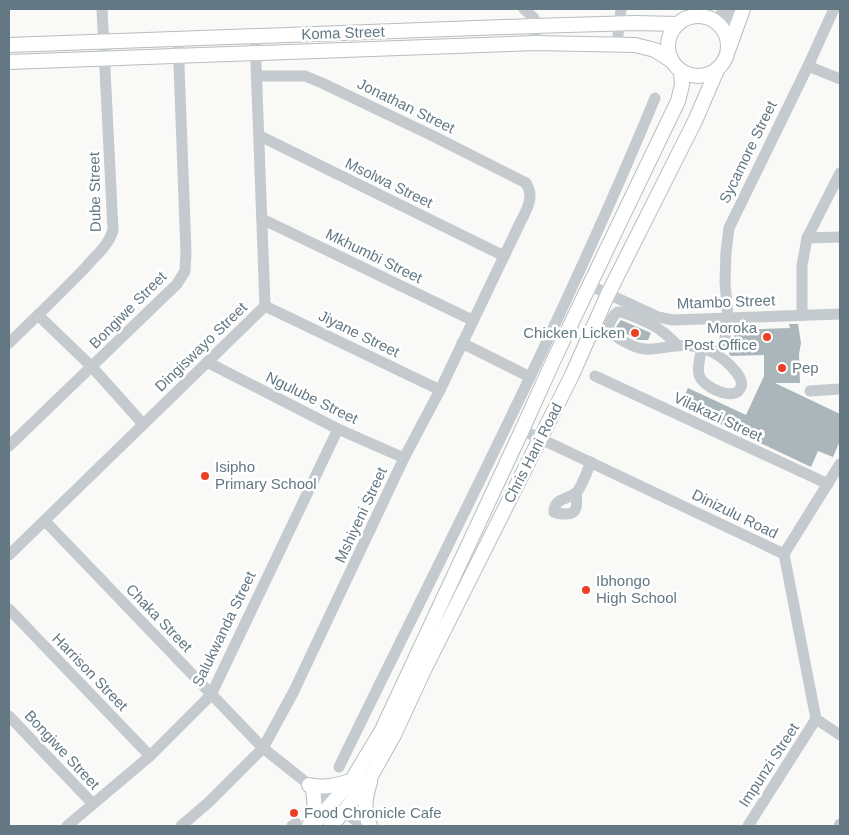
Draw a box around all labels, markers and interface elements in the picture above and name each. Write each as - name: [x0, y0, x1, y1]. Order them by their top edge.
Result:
- street label: Koma Street: [301, 23, 386, 42]
- street label: Jonathan Street: [355, 75, 458, 137]
- street label: Sycamore Street: [715, 97, 780, 206]
- street label: Dube Street: [85, 151, 104, 232]
- street label: Msolwa Street: [343, 154, 436, 211]
- street label: Mkhumbi Street: [323, 225, 426, 287]
- street label: Bongiwe Street: [86, 267, 170, 352]
- street label: Mtambo Street: [677, 291, 776, 312]
- street label: Dingiswayo Street: [151, 298, 251, 395]
- street label: Jiyane Street: [316, 307, 403, 361]
- place label: Moroka Post Office: [684, 319, 758, 353]
- place label: Chicken Licken: [523, 324, 625, 341]
- marker: Chicken Licken: [629, 327, 641, 339]
- marker: Moroka Post Office: [761, 331, 773, 343]
- place label: Pep: [792, 359, 819, 376]
- marker: Pep: [776, 362, 788, 374]
- street label: Ngulube Street: [264, 368, 362, 427]
- street label: Vilakazi Street: [671, 389, 766, 445]
- street label: Chris Hani Road: [500, 400, 565, 506]
- place label: Isipho Primary School: [215, 458, 317, 492]
- street label: Mshiyeni Street: [331, 464, 390, 565]
- marker: Isipho Primary School: [199, 470, 211, 482]
- street label: Dinizulu Road: [690, 485, 781, 542]
- street label: Salukwanda Street: [188, 568, 259, 689]
- place label: Ibhongo High School: [596, 572, 677, 606]
- street label: Chaka Street: [123, 580, 196, 656]
- marker: Ibhongo High School: [580, 584, 592, 596]
- street label: Harrison Street: [49, 629, 132, 714]
- street label: Bongiwe Street: [21, 707, 104, 793]
- street label: Impunzi Street: [735, 719, 802, 810]
- place label: Food Chronicle Cafe: [304, 804, 442, 821]
- marker: Food Chronicle Cafe: [288, 807, 300, 819]

